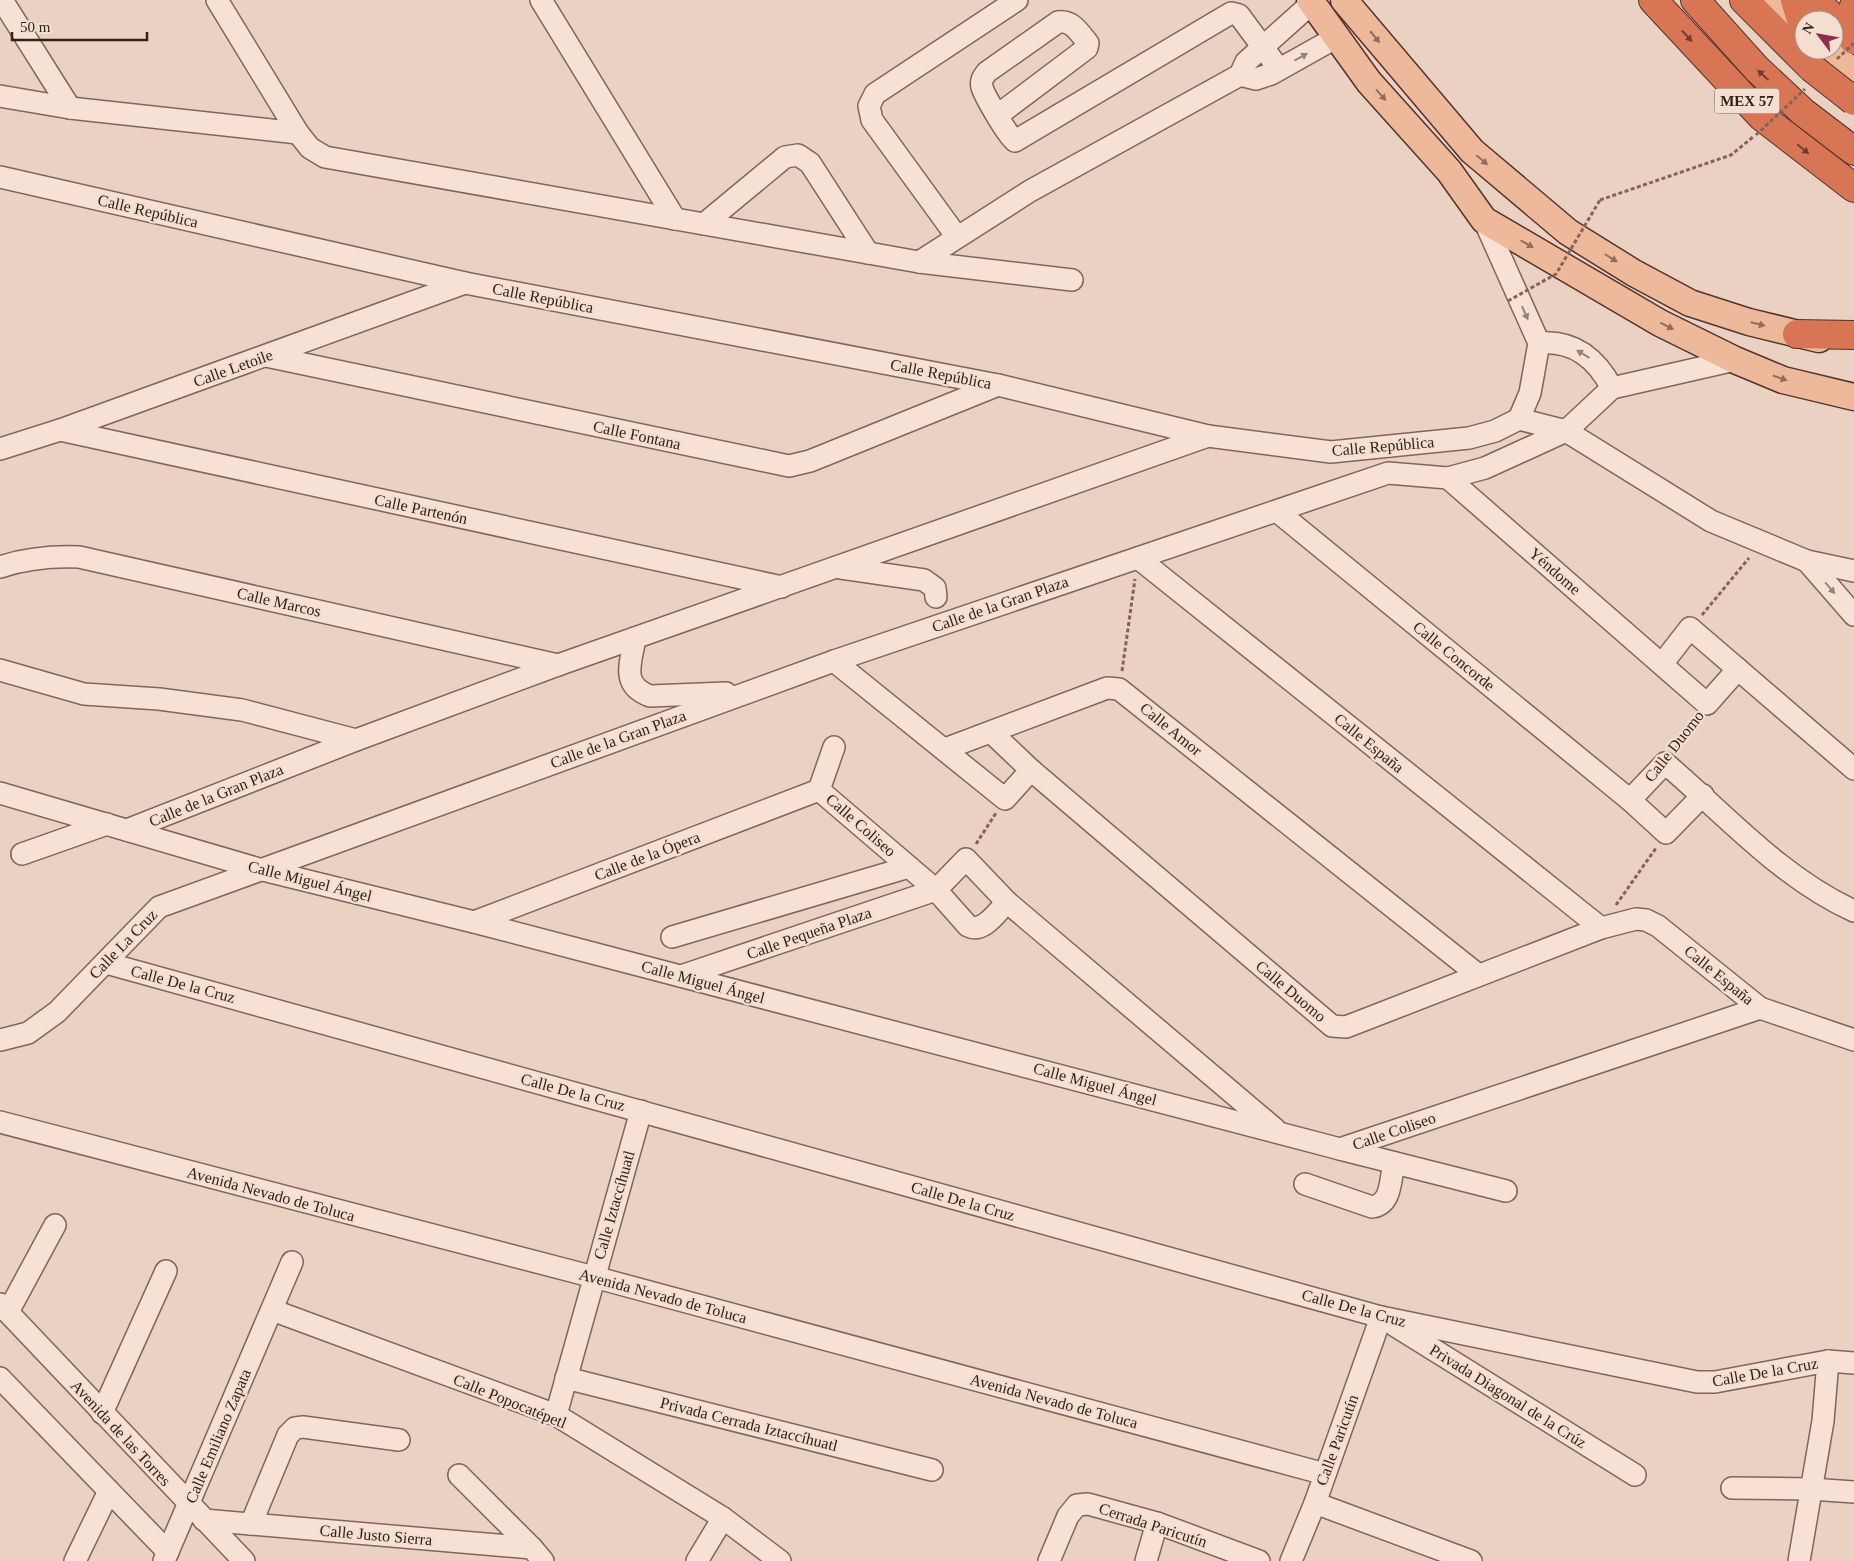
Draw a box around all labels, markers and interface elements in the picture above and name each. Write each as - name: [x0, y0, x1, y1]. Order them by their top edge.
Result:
- scale bar: [12, 10, 148, 42]
- north arrow: [1794, 10, 1844, 60]
- text: 50 m: [20, 19, 51, 35]
- text: N: [1799, 20, 1817, 37]
- one-way arrow: [1681, 29, 1693, 41]
- one-way arrow: [1370, 31, 1381, 44]
- one-way arrow: [1294, 53, 1308, 61]
- one-way arrow: [1758, 69, 1770, 81]
- road number: MEX 57: [1714, 88, 1780, 114]
- one-way arrow: [1375, 89, 1387, 101]
- one-way arrow: [1796, 143, 1809, 154]
- one-way arrow: [1475, 154, 1488, 165]
- street label: Calle República: [96, 191, 200, 232]
- one-way arrow: [1520, 240, 1533, 249]
- one-way arrow: [1604, 254, 1617, 263]
- street label: Calle República: [491, 280, 595, 317]
- one-way arrow: [1522, 306, 1530, 320]
- one-way arrow: [1751, 321, 1766, 329]
- one-way arrow: [1660, 322, 1674, 330]
- street label: Calle Letoile: [191, 346, 275, 390]
- one-way arrow: [1576, 349, 1589, 358]
- street label: Calle República: [889, 356, 993, 393]
- one-way arrow: [1773, 374, 1788, 382]
- street label: Calle Fontana: [592, 417, 682, 453]
- street label: Calle República: [1331, 433, 1435, 460]
- street label: Calle Partenón: [373, 491, 469, 527]
- street label: Yéndome: [1526, 544, 1584, 598]
- street label: Calle de la Gran Plaza: [930, 573, 1070, 635]
- one-way arrow: [1825, 582, 1836, 595]
- street label: Calle Marcos: [235, 584, 323, 620]
- street label: Calle Concorde: [1410, 618, 1498, 694]
- street label: Calle Amor: [1137, 699, 1206, 759]
- street label: Calle de la Gran Plaza: [548, 707, 688, 771]
- street label: Calle Duomo: [1641, 707, 1707, 785]
- street label: Calle España: [1330, 710, 1407, 777]
- street label: Calle de la Gran Plaza: [147, 760, 285, 830]
- street label: Calle Coliseo: [823, 790, 899, 860]
- street label: Calle de la Ópera: [592, 827, 702, 885]
- street label: Calle Miguel Ángel: [246, 856, 374, 906]
- street label: Calle Pequeña Plaza: [744, 904, 874, 963]
- street label: Calle La Cruz: [86, 906, 160, 982]
- street label: Calle España: [1680, 942, 1757, 1009]
- street label: Calle Miguel Ángel: [639, 956, 767, 1008]
- street label: Calle Duomo: [1253, 957, 1329, 1025]
- street label: Calle De la Cruz: [129, 962, 237, 1006]
- street label: Calle Miguel Ángel: [1031, 1058, 1159, 1110]
- street label: Calle De la Cruz: [519, 1070, 627, 1114]
- street label: Calle Coliseo: [1350, 1109, 1438, 1153]
- street label: Calle Iztaccíhuatl: [590, 1148, 638, 1261]
- street label: Avenida Nevado de Toluca: [185, 1163, 357, 1225]
- street label: Calle De la Cruz: [909, 1178, 1017, 1224]
- street label: Avenida Nevado de Toluca: [577, 1265, 749, 1327]
- street label: Calle De la Cruz: [1300, 1286, 1408, 1330]
- street label: Privada Diagonal de la Crúz: [1426, 1341, 1589, 1452]
- street label: Calle De la Cruz: [1711, 1354, 1819, 1390]
- street label: Calle Emiliano Zapata: [182, 1366, 255, 1506]
- street label: Avenida Nevado de Toluca: [968, 1370, 1140, 1432]
- street label: Calle Popocatépetl: [451, 1371, 570, 1433]
- street label: Avenida de las Torres: [68, 1377, 174, 1489]
- street label: Calle Paricutín: [1313, 1392, 1361, 1488]
- street label: Privada Cerrada Iztaccíhuatl: [659, 1394, 840, 1454]
- street label: Cerrada Paricutín: [1097, 1500, 1209, 1550]
- street label: Calle Justo Sierra: [319, 1522, 433, 1548]

